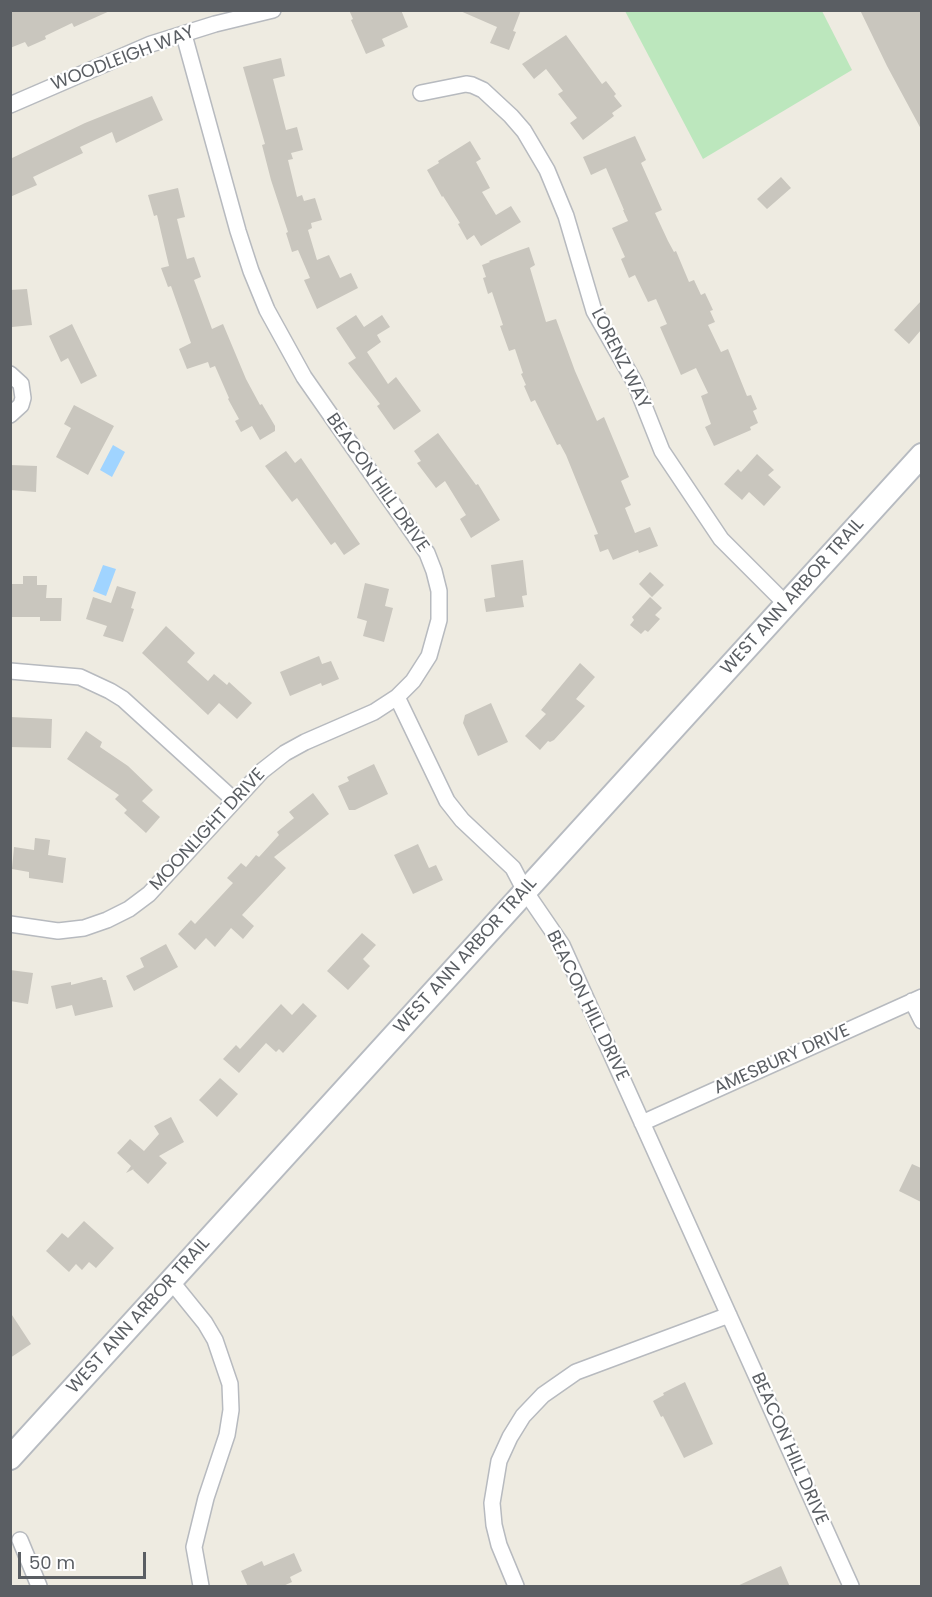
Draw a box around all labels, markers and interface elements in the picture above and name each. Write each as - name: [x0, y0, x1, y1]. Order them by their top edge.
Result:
- street label: WOODLEIGH WAY: [48, 22, 198, 96]
- street label: LORENZ WAY: [586, 305, 654, 413]
- street label: BEACON HILL DRIVE: [321, 409, 433, 557]
- street label: WEST ANN ARBOR TRAIL: [717, 514, 869, 680]
- street label: MOONLIGHT DRIVE: [146, 764, 270, 896]
- street label: WEST ANN ARBOR TRAIL: [390, 873, 542, 1039]
- street label: BEACON HILL DRIVE: [541, 927, 633, 1085]
- street label: AMESBURY DRIVE: [711, 1020, 853, 1100]
- street label: WEST ANN ARBOR TRAIL: [63, 1233, 215, 1399]
- street label: BEACON HILL DRIVE: [746, 1369, 832, 1529]
- scale bar: [21, 1540, 148, 1578]
- text: 50 m: [29, 1550, 75, 1575]

